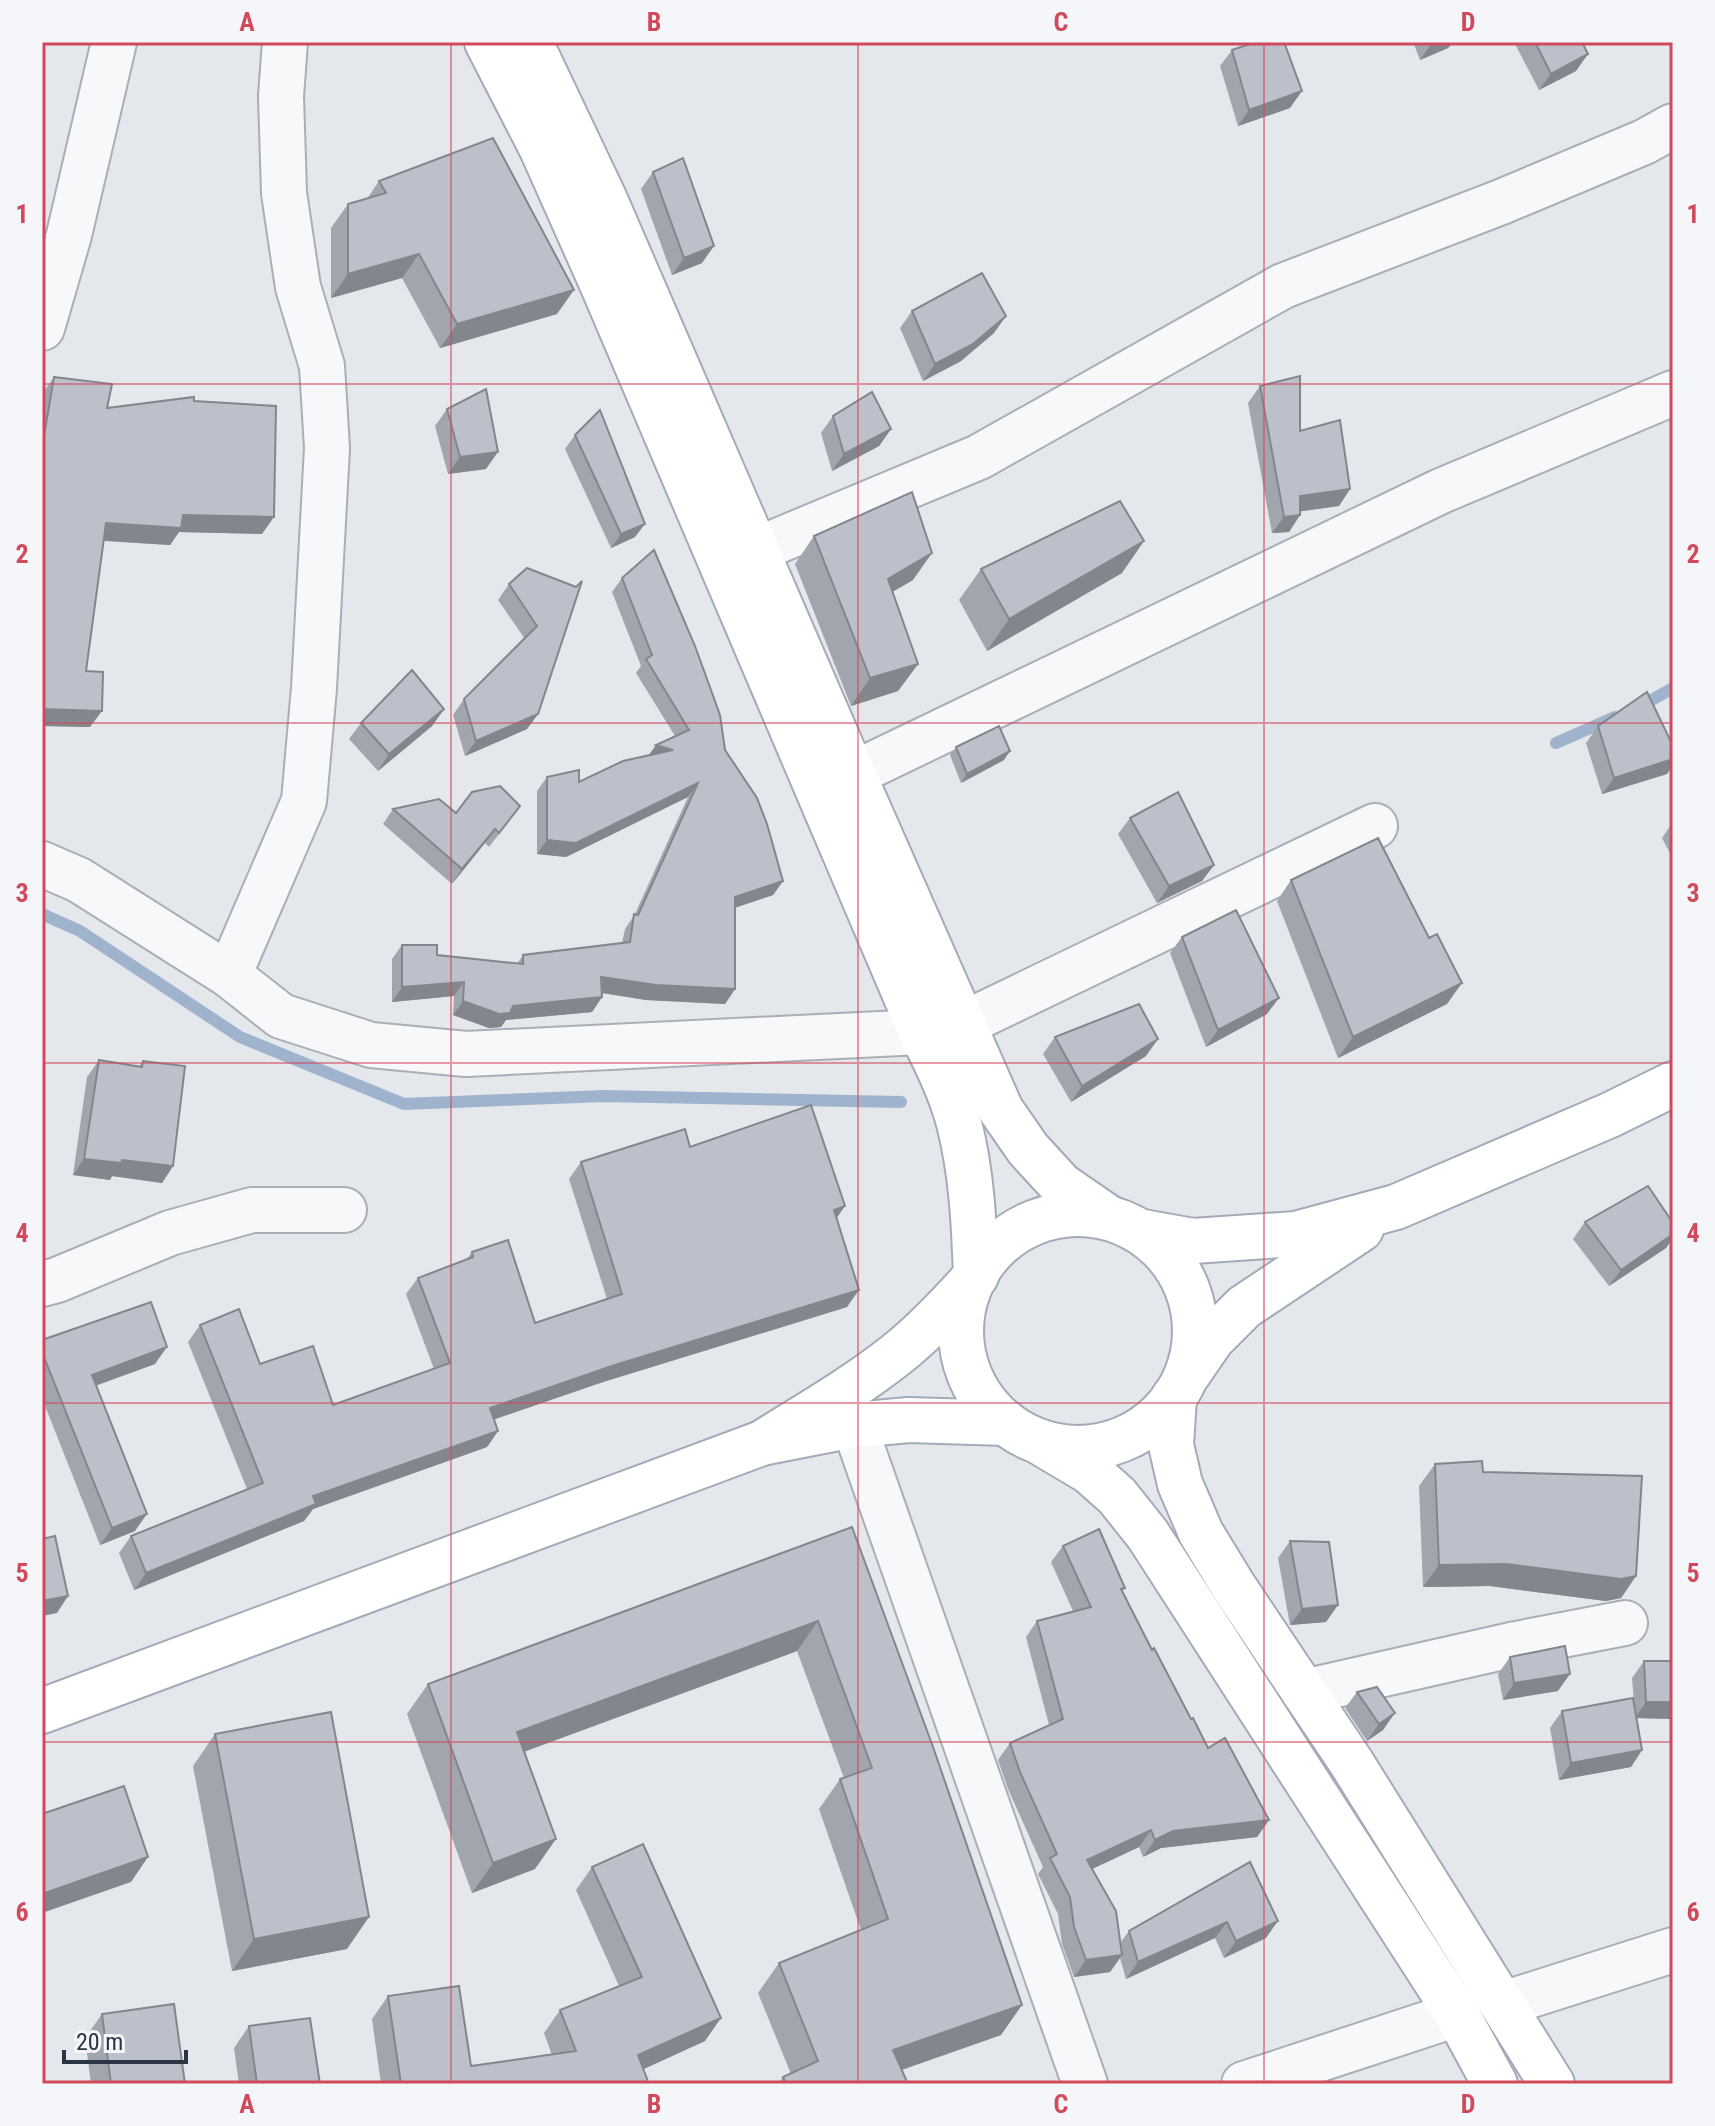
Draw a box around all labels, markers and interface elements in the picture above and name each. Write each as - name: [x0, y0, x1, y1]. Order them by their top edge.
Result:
- text: A: [239, 7, 255, 37]
- text: B: [647, 7, 661, 37]
- text: C: [1054, 7, 1069, 37]
- text: D: [1461, 7, 1475, 37]
- text: 1: [15, 199, 29, 229]
- text: 1: [1686, 199, 1700, 229]
- text: 2: [15, 539, 29, 569]
- text: 2: [1686, 539, 1700, 569]
- text: 3: [15, 878, 29, 908]
- text: 3: [1686, 878, 1700, 908]
- text: 4: [15, 1218, 29, 1248]
- text: 4: [1686, 1218, 1700, 1248]
- text: 5: [15, 1558, 29, 1588]
- text: 5: [1686, 1558, 1700, 1588]
- text: 6: [15, 1897, 29, 1927]
- text: 6: [1686, 1897, 1700, 1927]
- scale bar: [64, 2014, 186, 2064]
- text: 20 m: [76, 2028, 123, 2056]
- text: A: [239, 2089, 255, 2119]
- text: B: [647, 2089, 661, 2119]
- text: C: [1054, 2089, 1069, 2119]
- text: D: [1461, 2089, 1475, 2119]

